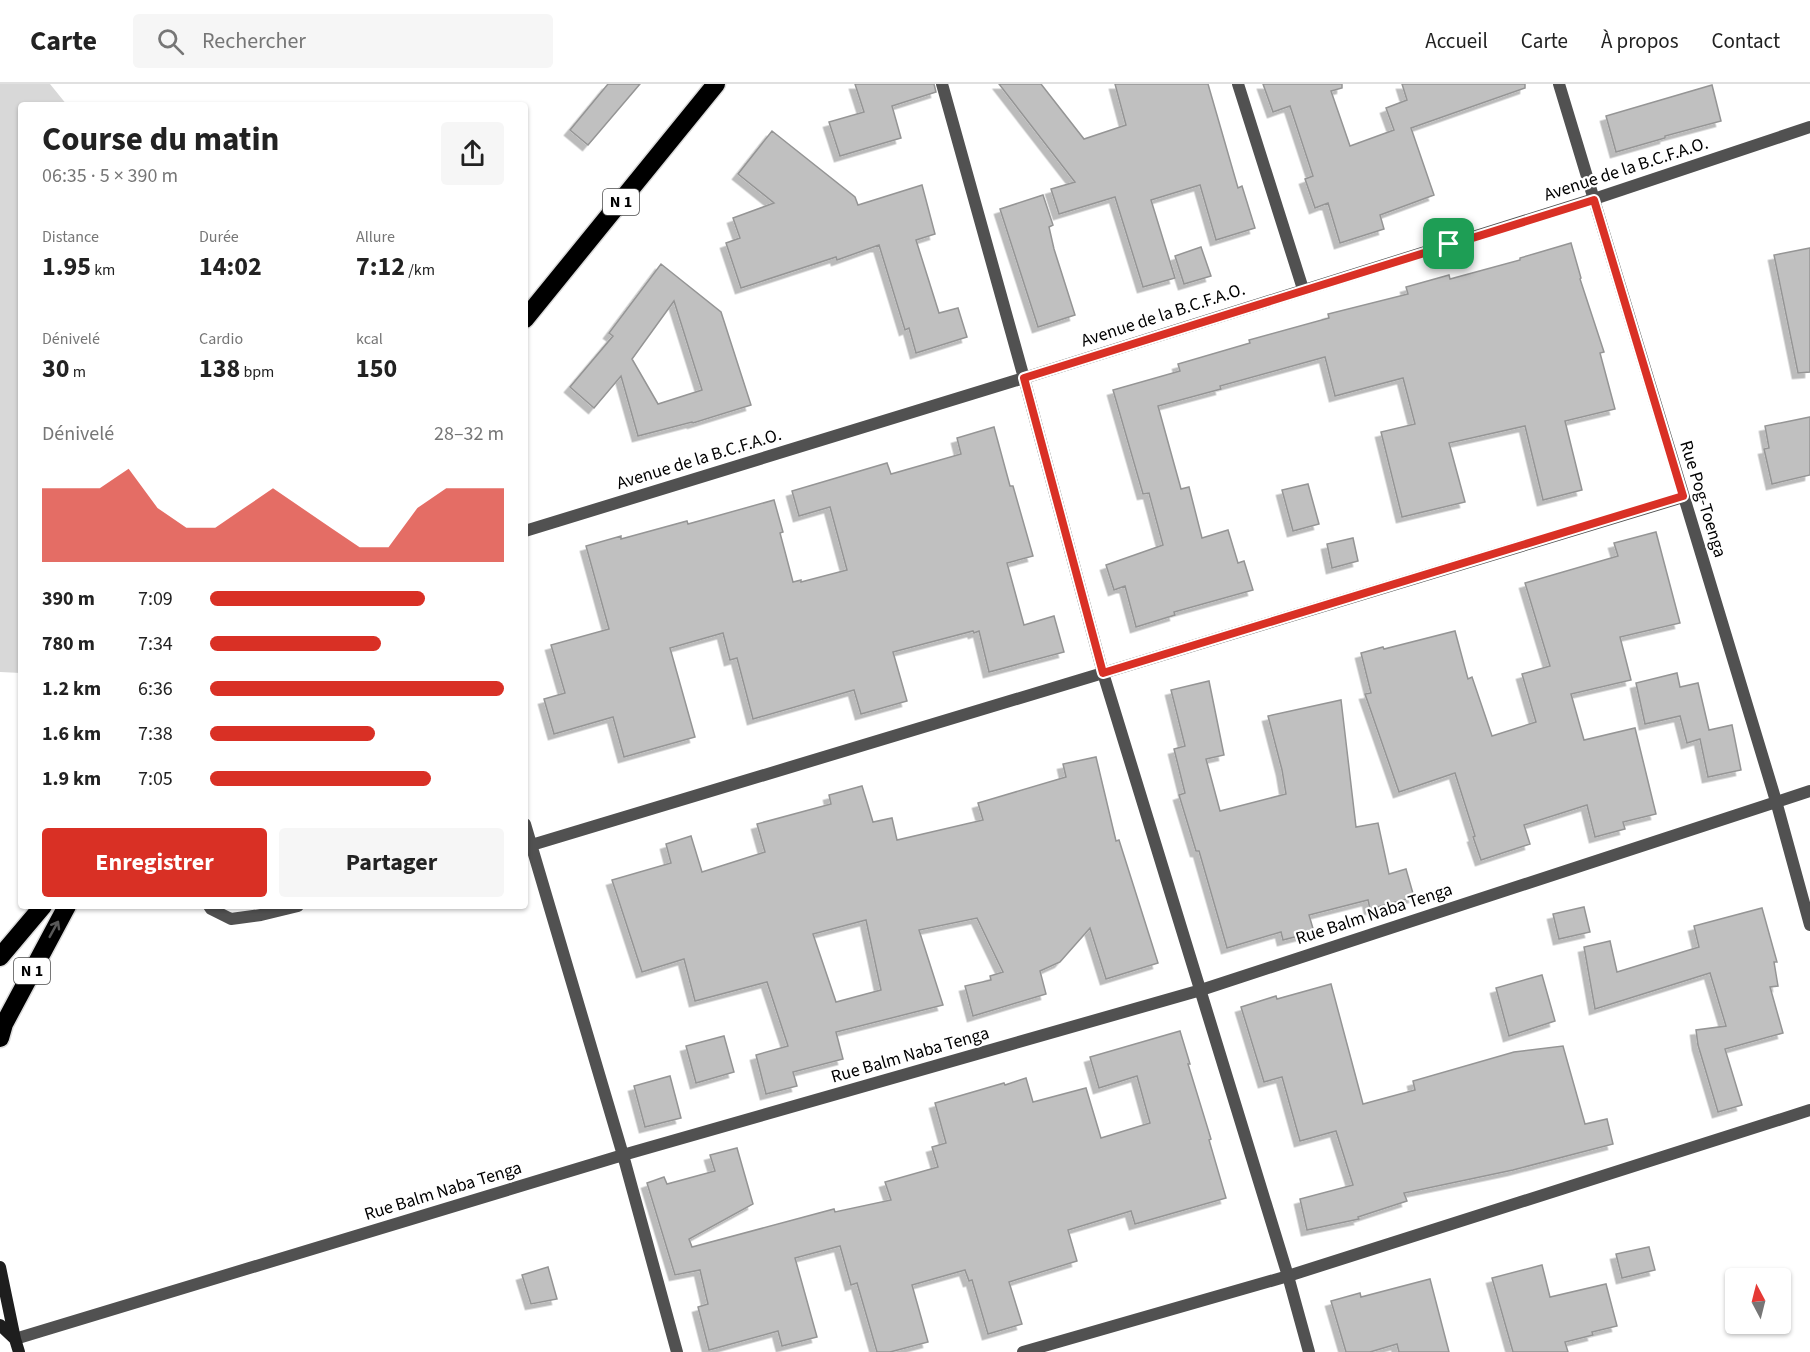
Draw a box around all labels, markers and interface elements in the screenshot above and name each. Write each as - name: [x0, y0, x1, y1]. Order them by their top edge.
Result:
- search box: [133, 14, 553, 68]
- text: Carte: [30, 21, 97, 61]
- icon: search: [154, 25, 187, 58]
- text: Rechercher: [202, 25, 306, 57]
- text: Accueil: [1425, 26, 1488, 56]
- text: Carte: [1521, 26, 1568, 56]
- text: À propos: [1601, 26, 1678, 56]
- text: Contact: [1711, 26, 1780, 56]
- text: Course du matin: [42, 116, 279, 163]
- button: share: [441, 122, 504, 185]
- street label: Avenue de la B.C.F.A.O.: [1541, 131, 1711, 207]
- text: 06:35 · 5 × 390 m: [42, 162, 178, 190]
- road number: N 1: [603, 189, 639, 215]
- pin: [1423, 218, 1474, 269]
- text: Distance: [42, 226, 99, 248]
- text: Durée: [199, 226, 239, 248]
- text: Allure: [356, 226, 395, 248]
- icon: arrive: [1432, 227, 1465, 260]
- text: 1.95: [42, 248, 91, 285]
- text: 14:02: [199, 248, 262, 285]
- text: 7:12: [356, 248, 405, 285]
- text: km: [91, 259, 115, 281]
- text: /km: [405, 259, 435, 281]
- street label: Avenue de la B.C.F.A.O.: [1078, 277, 1248, 353]
- text: Dénivelé: [42, 328, 100, 350]
- text: Cardio: [199, 328, 243, 350]
- text: kcal: [356, 328, 383, 350]
- text: 30: [42, 350, 69, 387]
- text: 138: [199, 350, 240, 387]
- text: 150: [356, 350, 397, 387]
- text: m: [69, 361, 86, 383]
- text: bpm: [240, 361, 274, 383]
- text: Dénivelé: [42, 420, 114, 448]
- text: 28–32 m: [434, 420, 504, 448]
- street label: Avenue de la B.C.F.A.O.: [613, 422, 785, 496]
- street label: Rue Pog-Toenga: [1673, 438, 1733, 560]
- text: 390 m: [42, 585, 95, 613]
- text: 7:09: [138, 585, 173, 613]
- text: 780 m: [42, 630, 95, 658]
- text: 7:34: [138, 630, 173, 658]
- text: 1.2 km: [42, 675, 101, 703]
- text: 6:36: [138, 675, 173, 703]
- text: 1.6 km: [42, 720, 101, 748]
- text: 7:38: [138, 720, 173, 748]
- text: 1.9 km: [42, 765, 101, 793]
- text: 7:05: [138, 765, 173, 793]
- button: Enregistrer: [42, 828, 267, 897]
- button: Partager: [279, 828, 504, 897]
- street label: Rue Balm Naba Tenga: [1292, 877, 1456, 951]
- one-way arrow: [49, 921, 60, 939]
- road number: N 1: [14, 958, 50, 984]
- street label: Rue Balm Naba Tenga: [828, 1020, 992, 1090]
- street label: Rue Balm Naba Tenga: [361, 1155, 525, 1227]
- north arrow: [1725, 1268, 1791, 1334]
- map controls: [1725, 1268, 1791, 1334]

